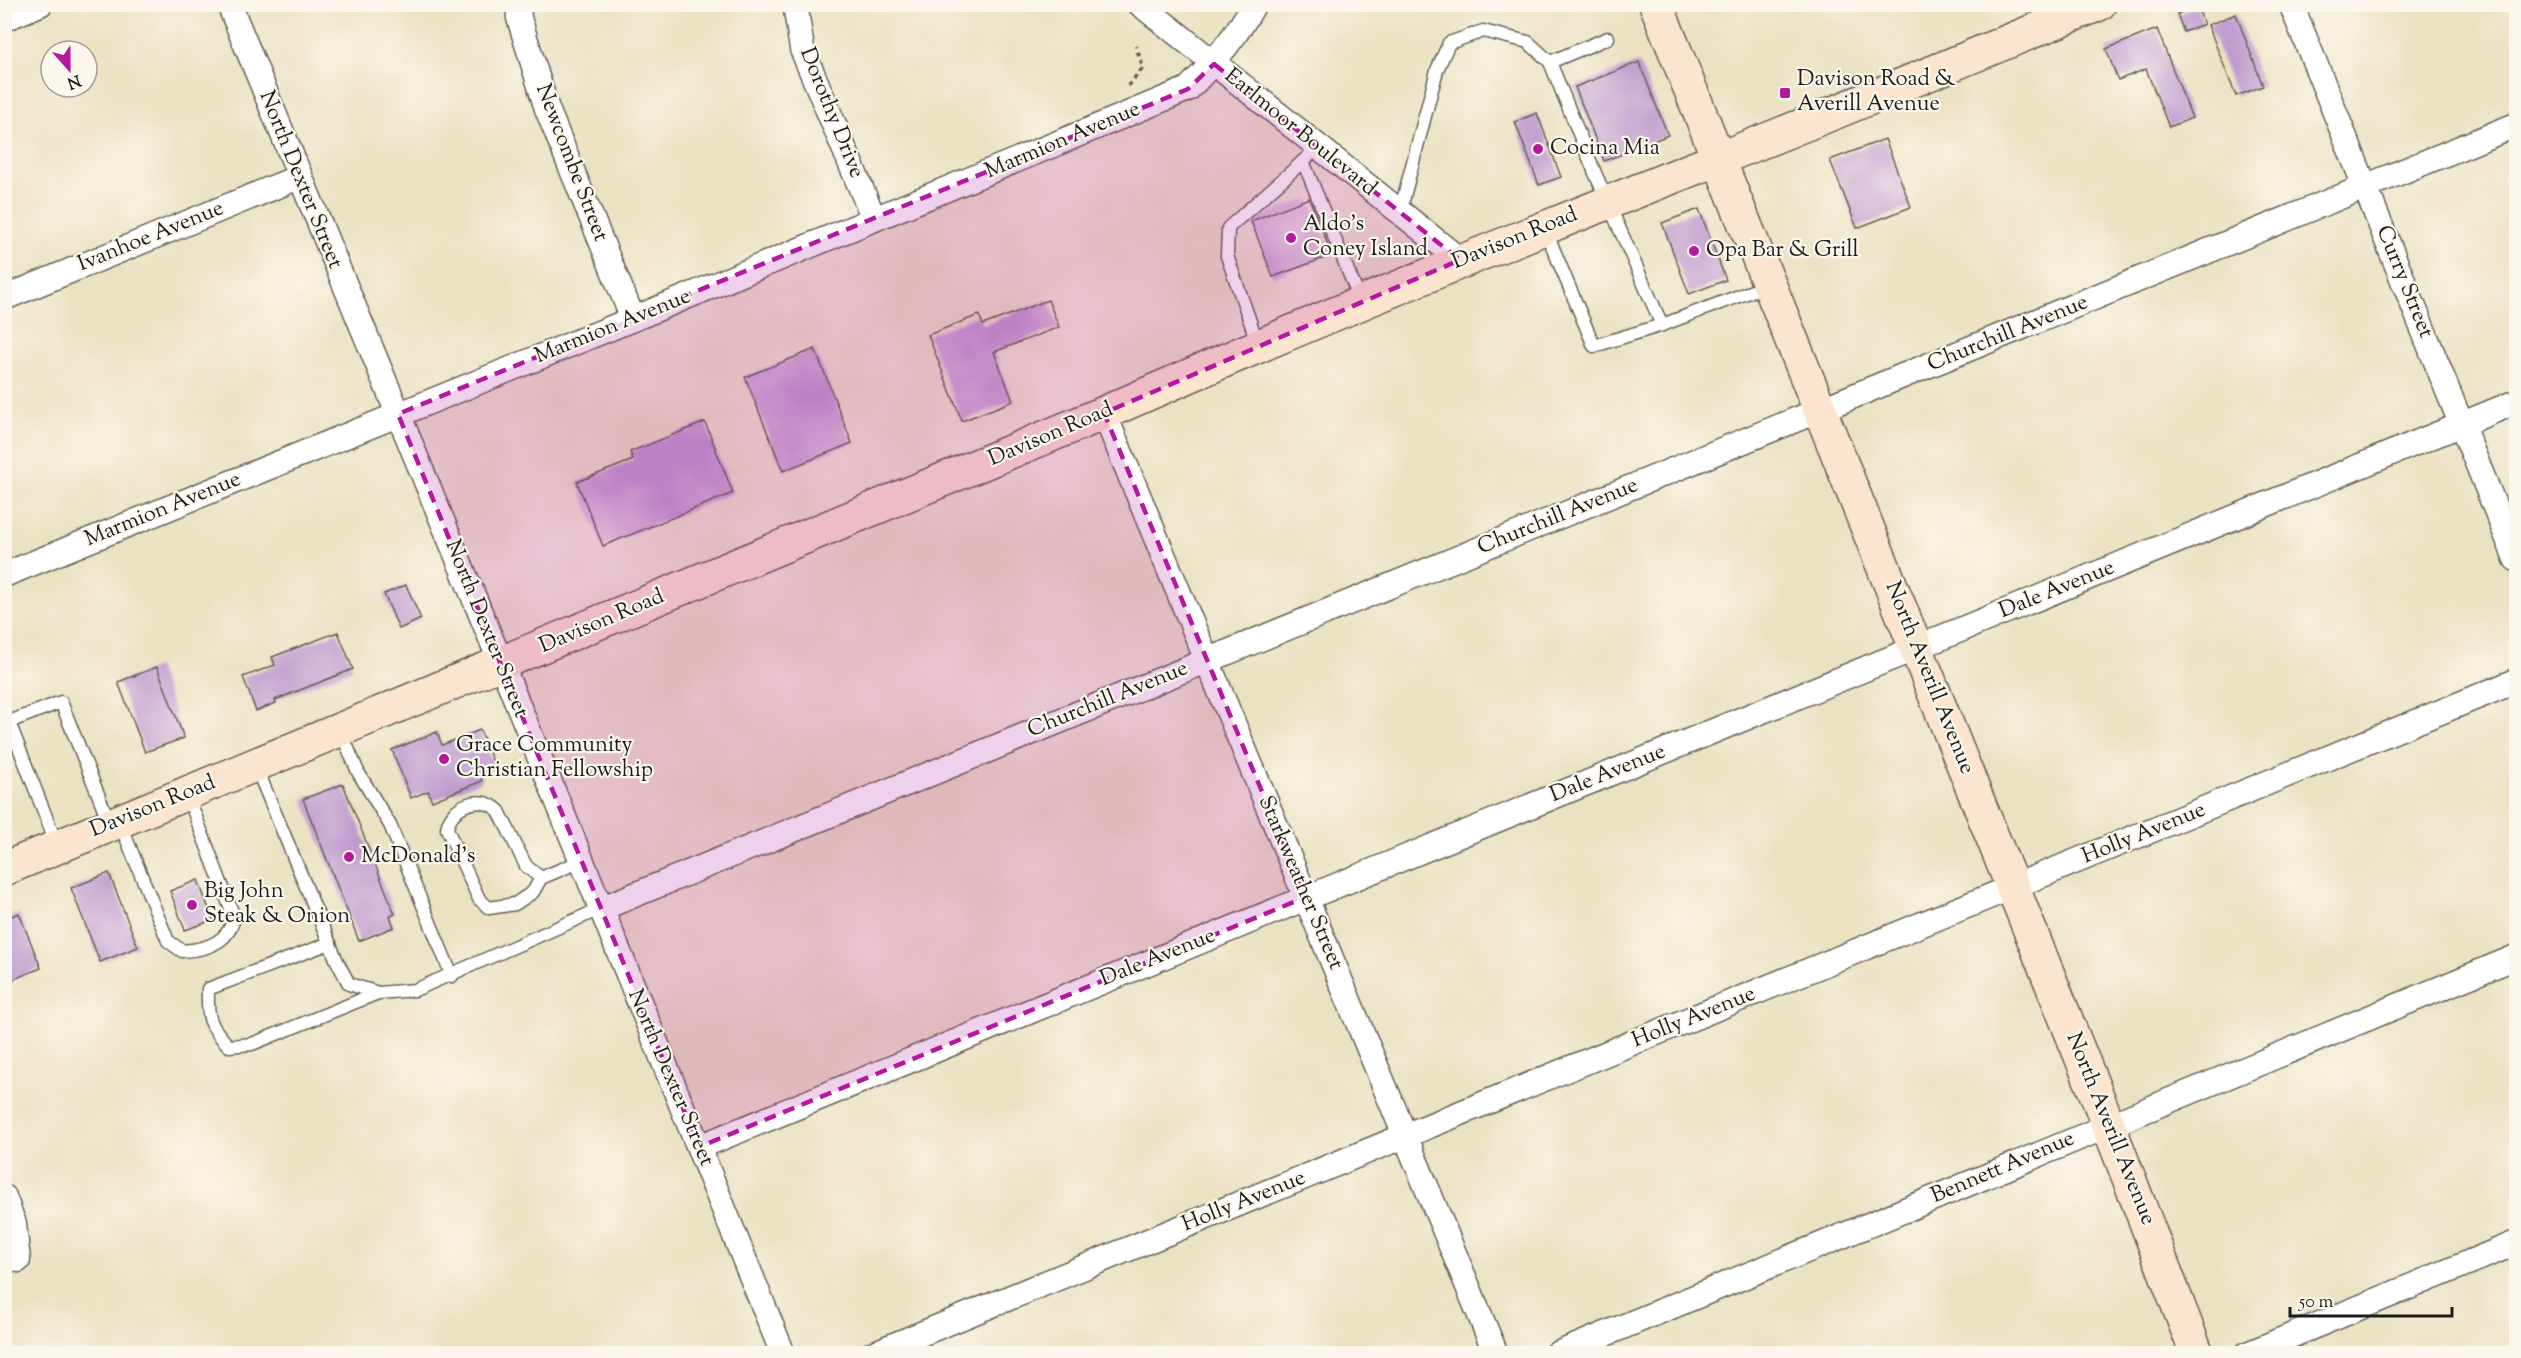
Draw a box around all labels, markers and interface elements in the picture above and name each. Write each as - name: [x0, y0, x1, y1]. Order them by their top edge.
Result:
- north arrow: [39, 39, 99, 99]
- street label: Dorothy Drive: [790, 43, 872, 183]
- street label: Earlmoor Boulevard: [1217, 61, 1383, 205]
- place label: Davison Road & Averill Avenue: [1797, 64, 1956, 121]
- text: N: [63, 68, 84, 94]
- street label: Newcombe Street: [526, 79, 616, 247]
- street label: North Dexter Street: [250, 86, 350, 274]
- marker: Davison Road & Averill Avenue: [1778, 86, 1792, 100]
- street label: Marmion Avenue: [980, 94, 1146, 188]
- place label: Cocina Mia: [1550, 133, 1660, 165]
- marker: Cocina Mia: [1531, 142, 1545, 156]
- street label: Ivanhoe Avenue: [73, 193, 229, 281]
- street label: Davison Road: [1447, 199, 1583, 279]
- place label: Aldo's Coney Island: [1303, 209, 1428, 266]
- street label: Curry Street: [2367, 221, 2441, 344]
- marker: Aldo's Coney Island: [1284, 231, 1298, 245]
- place label: Opa Bar & Grill: [1706, 235, 1859, 267]
- marker: Opa Bar & Grill: [1687, 244, 1701, 258]
- street label: Marmion Avenue: [530, 281, 696, 373]
- street label: Churchill Avenue: [1923, 287, 2093, 381]
- street label: Davison Road: [984, 394, 1118, 476]
- street label: Marmion Avenue: [80, 464, 246, 556]
- street label: Churchill Avenue: [1473, 470, 1643, 564]
- street label: North Dexter Street: [436, 535, 536, 723]
- street label: Dale Avenue: [1994, 552, 2120, 628]
- street label: North Averill Avenue: [1876, 577, 1982, 779]
- street label: Davison Road: [535, 581, 669, 663]
- street label: Churchill Avenue: [1023, 653, 1193, 747]
- place label: Grace Community Christian Fellowship: [456, 730, 653, 787]
- street label: Dale Avenue: [1545, 736, 1671, 812]
- marker: Grace Community Christian Fellowship: [437, 752, 451, 766]
- street label: Davison Road: [85, 767, 221, 847]
- street label: Starkweather Street: [1249, 791, 1351, 975]
- street label: Holly Avenue: [2077, 795, 2211, 873]
- place label: McDonald's: [361, 841, 475, 873]
- marker: McDonald's: [342, 850, 356, 864]
- place label: Big John Steak & Onion: [204, 876, 350, 933]
- marker: Big John Steak & Onion: [185, 898, 199, 912]
- street label: Dale Avenue: [1095, 920, 1221, 996]
- street label: Holly Avenue: [1627, 979, 1761, 1057]
- street label: North Dexter Street: [618, 985, 722, 1172]
- street label: North Averill Avenue: [2057, 1028, 2163, 1230]
- street label: Bennett Avenue: [1926, 1123, 2080, 1213]
- street label: Holly Avenue: [1177, 1163, 1311, 1241]
- scale bar: [2290, 1280, 2452, 1318]
- text: 50 m: [2298, 1290, 2334, 1316]

